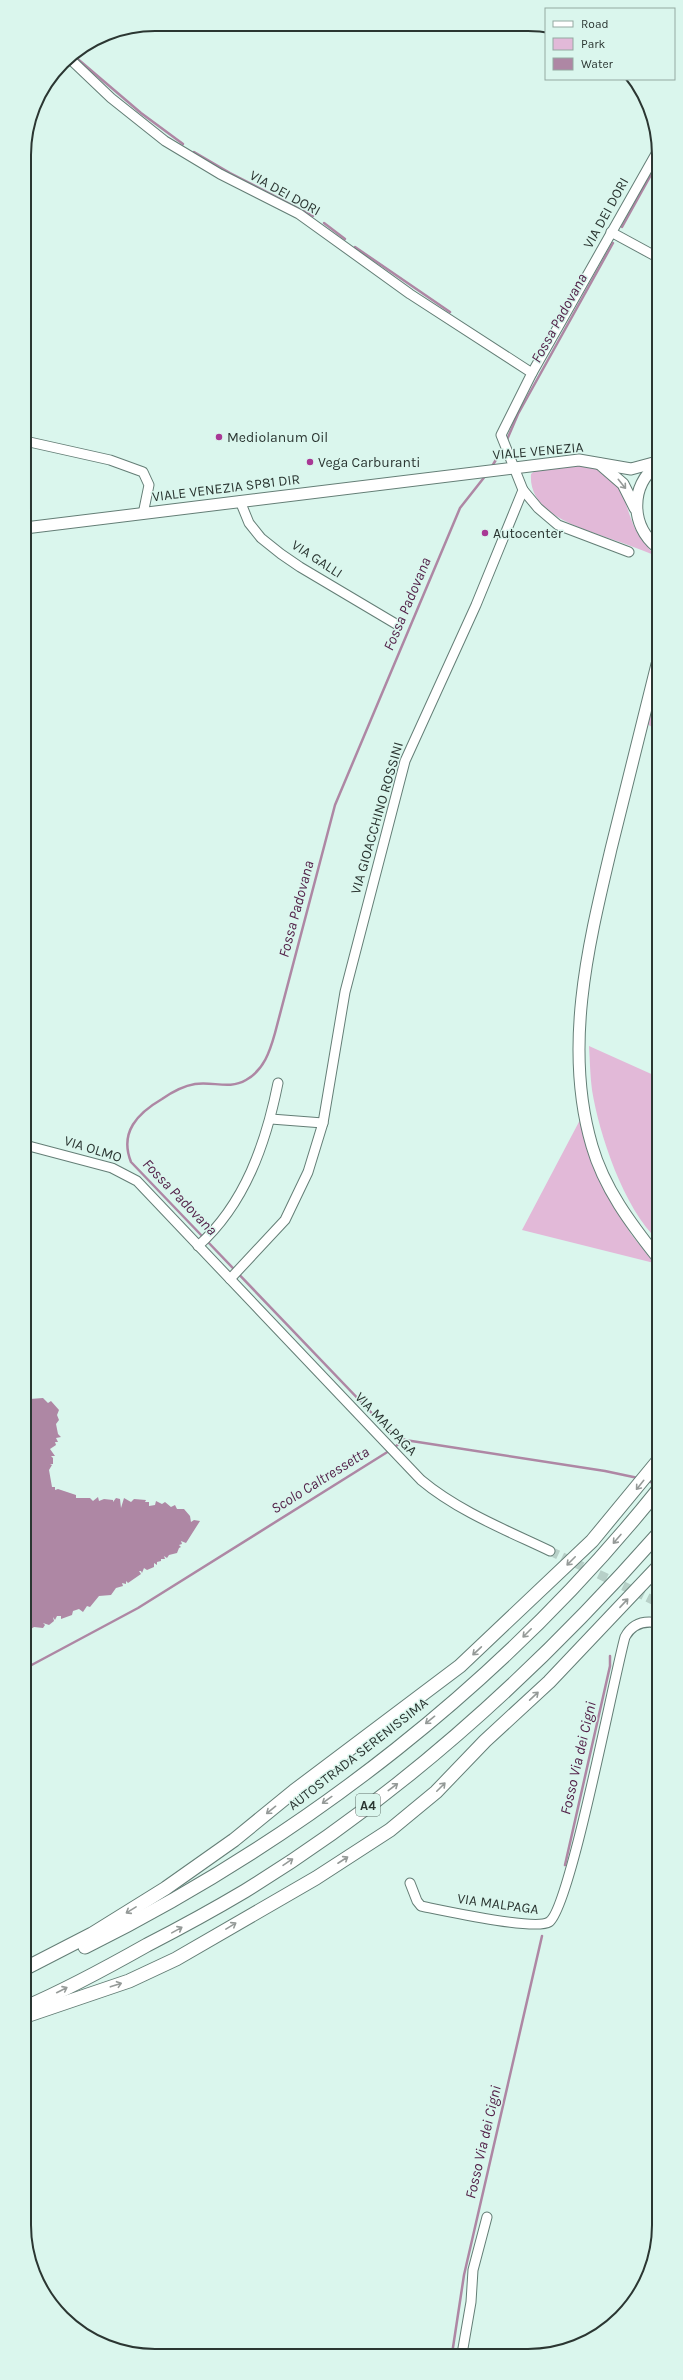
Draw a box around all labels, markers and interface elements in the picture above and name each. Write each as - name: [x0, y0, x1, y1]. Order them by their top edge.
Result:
- legend: [545, 8, 675, 80]
- text: Road: [581, 17, 609, 31]
- text: Park: [581, 37, 606, 51]
- text: Water: [581, 57, 614, 71]
- street label: VIA DEI DORI: [247, 167, 323, 219]
- street label: VIA DEI DORI: [580, 175, 632, 251]
- water label: Fossa Padovana: [527, 270, 591, 366]
- place label: Mediolanum Oil: [227, 429, 328, 446]
- marker: Mediolanum Oil: [214, 432, 224, 442]
- street label: VIALE VENEZIA: [492, 439, 584, 463]
- place label: Vega Carburanti: [318, 454, 420, 471]
- marker: Vega Carburanti: [305, 457, 315, 467]
- street label: VIALE VENEZIA SP81 DIR: [151, 470, 301, 506]
- one-way arrow: [618, 479, 626, 490]
- place label: Autocenter: [493, 525, 564, 542]
- marker: Autocenter: [480, 528, 490, 538]
- street label: VIA GALLI: [288, 536, 346, 582]
- water label: Fossa Padovana: [379, 555, 435, 653]
- street label: VIA GIOACCHINO ROSSINI: [347, 740, 407, 896]
- water label: Fossa Padovana: [274, 859, 318, 959]
- street label: VIA OLMO: [62, 1132, 124, 1166]
- water label: Fossa Padovana: [139, 1155, 221, 1239]
- street label: VIA MALPAGA: [351, 1389, 421, 1459]
- water label: Scolo Caltressetta: [268, 1443, 372, 1517]
- one-way arrow: [635, 1479, 644, 1490]
- one-way arrow: [612, 1534, 621, 1545]
- one-way arrow: [566, 1556, 576, 1566]
- one-way arrow: [620, 1598, 629, 1608]
- one-way arrow: [522, 1628, 532, 1638]
- one-way arrow: [472, 1646, 482, 1656]
- one-way arrow: [529, 1692, 539, 1701]
- street label: AUTOSTRADA SERENISSIMA: [285, 1694, 431, 1814]
- water label: Fosso Via dei Cigni: [556, 1700, 600, 1816]
- one-way arrow: [424, 1716, 435, 1724]
- one-way arrow: [436, 1782, 445, 1792]
- one-way arrow: [388, 1783, 399, 1791]
- road number: A4: [356, 1794, 380, 1816]
- one-way arrow: [322, 1796, 333, 1804]
- one-way arrow: [265, 1805, 276, 1814]
- one-way arrow: [338, 1856, 349, 1864]
- one-way arrow: [282, 1858, 293, 1866]
- street label: VIA MALPAGA: [456, 1890, 540, 1918]
- one-way arrow: [125, 1906, 137, 1914]
- one-way arrow: [225, 1922, 236, 1930]
- one-way arrow: [170, 1925, 182, 1933]
- one-way arrow: [109, 1981, 122, 1988]
- one-way arrow: [55, 1986, 67, 1993]
- water label: Fosso Via dei Cigni: [461, 2084, 505, 2200]

